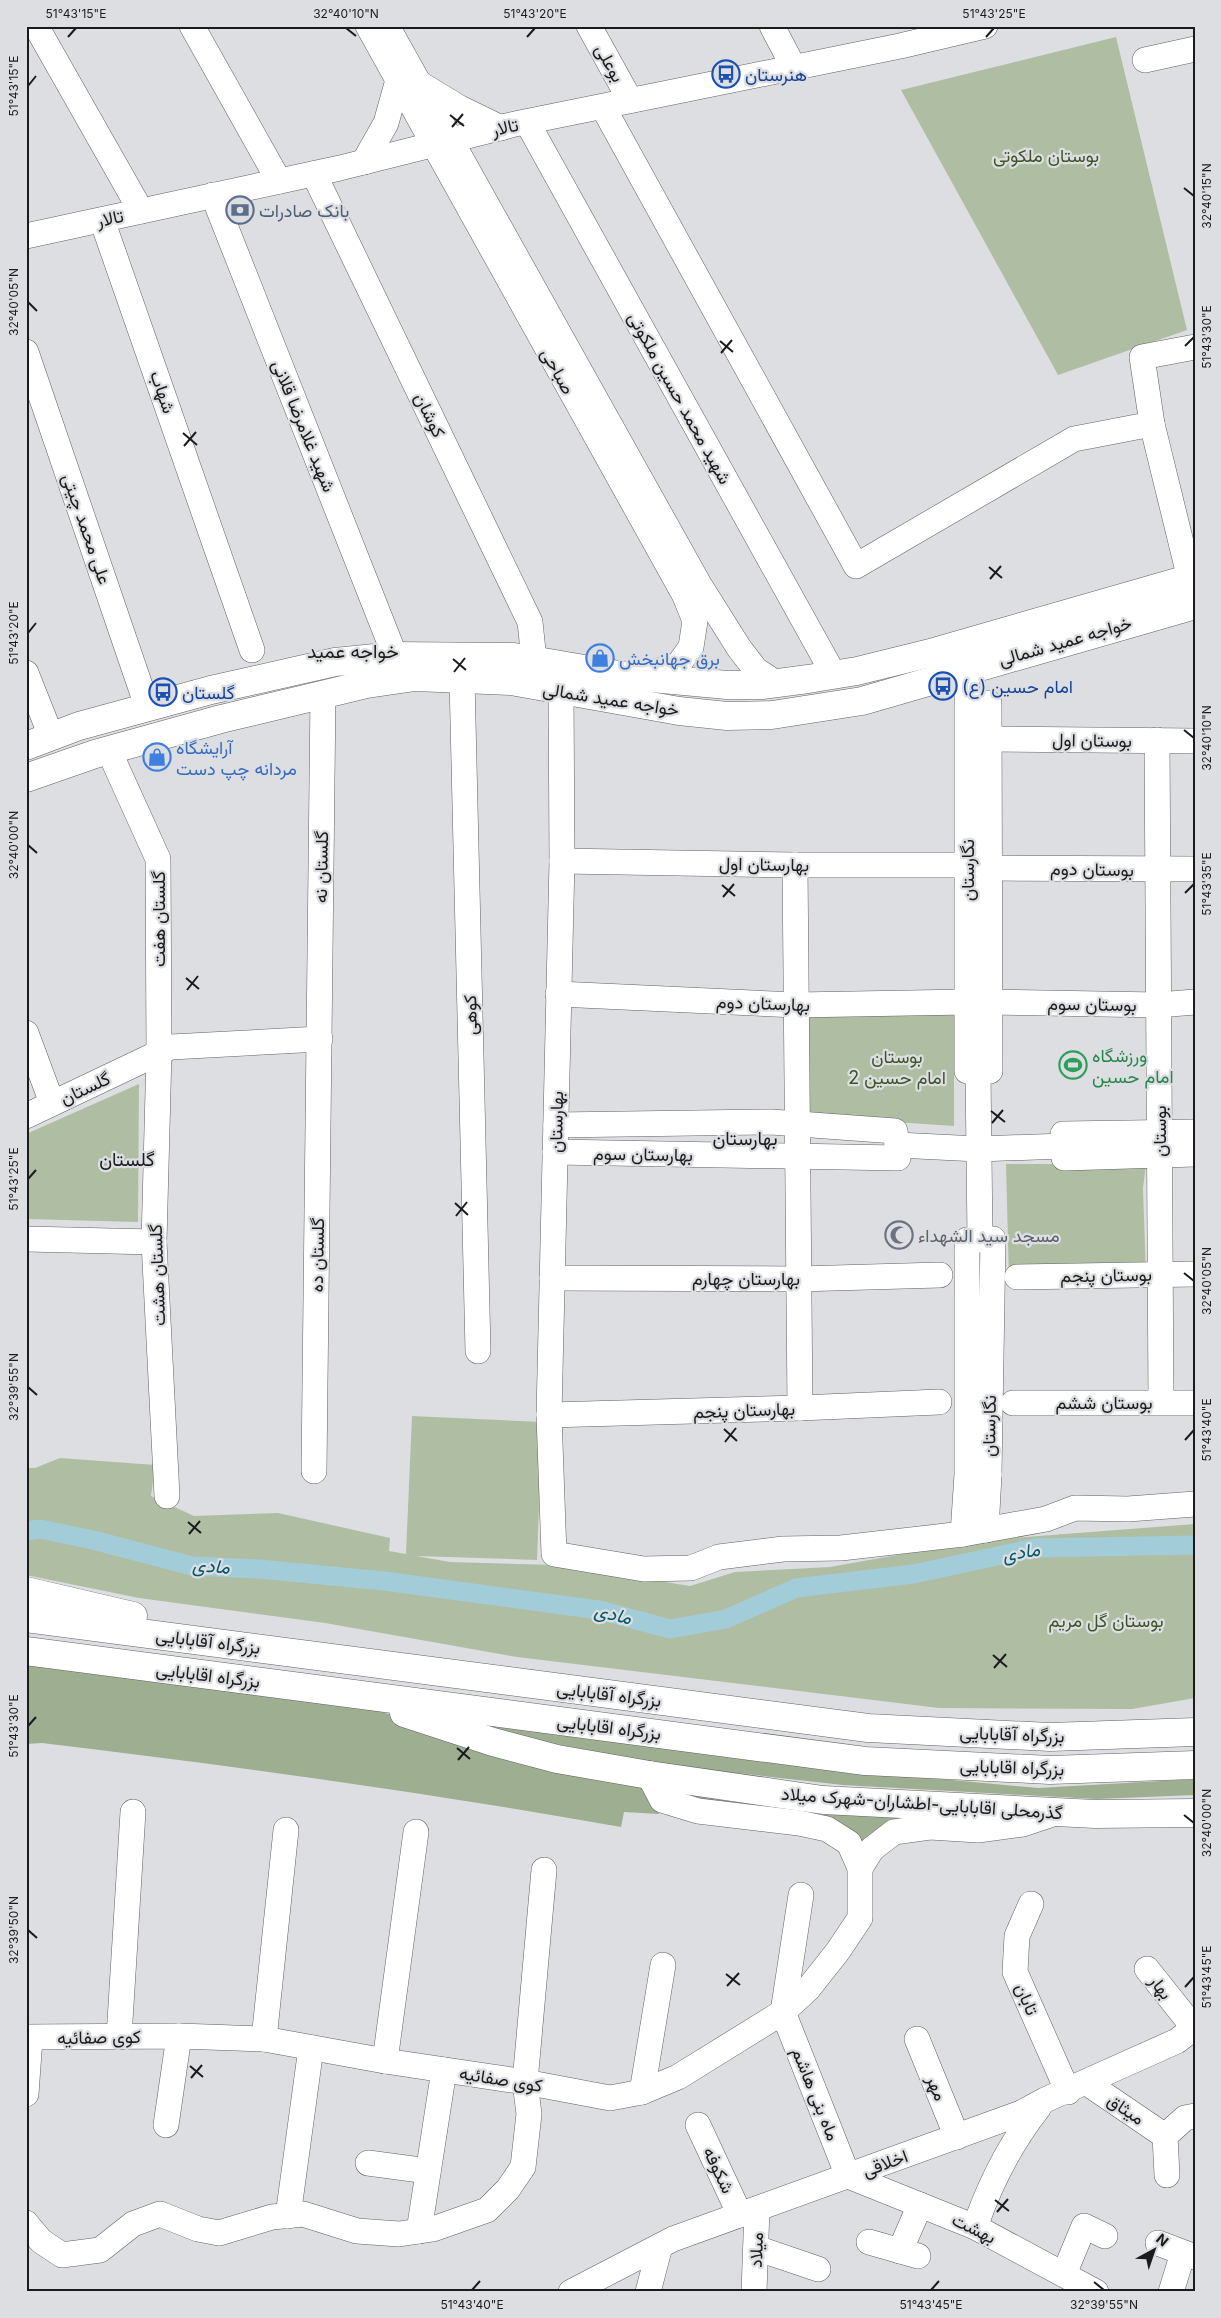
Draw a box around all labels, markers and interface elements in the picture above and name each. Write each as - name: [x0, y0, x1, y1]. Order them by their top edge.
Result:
- text: 51°43'15"E: [46, 6, 106, 21]
- text: 32°40'10"N: [313, 6, 379, 21]
- text: 51°43'20"E: [503, 6, 567, 21]
- text: 51°43'25"E: [962, 6, 1026, 21]
- street label: بوعلی: [590, 40, 629, 86]
- text: 51°43'15"E: [6, 56, 21, 116]
- bus stop icon: هنرستان: [711, 59, 741, 89]
- place label: هنرستان: [745, 64, 807, 86]
- street label: تالار: [488, 114, 521, 141]
- park label: بوستان ملکوتی: [993, 145, 1099, 167]
- text: 32°40'15"N: [1199, 163, 1214, 229]
- bank icon: بانک صادرات: [225, 195, 255, 225]
- place label: بانک صادرات: [259, 200, 349, 222]
- street label: تالار: [94, 205, 126, 232]
- text: 32°40'05"N: [6, 268, 21, 336]
- text: 51°43'30"E: [1199, 305, 1214, 369]
- street label: شهید محمد حسین ملکوتی: [623, 308, 736, 488]
- street label: صباحی: [536, 344, 579, 398]
- street label: شهید غلامرضا قلانی: [267, 357, 340, 495]
- street label: شهاب: [145, 368, 180, 416]
- street label: کوشان: [409, 389, 450, 441]
- street label: علی محمد چیتی: [56, 471, 116, 588]
- text: 51°43'20"E: [6, 601, 21, 665]
- street label: خواجه عمید شمالی: [996, 612, 1134, 671]
- district label: خواجه عمید: [307, 640, 399, 663]
- shop icon: برق جهانبخش: [585, 643, 615, 673]
- place label: برق جهانبخش: [619, 648, 720, 670]
- bus stop icon: امام حسین (ع): [928, 671, 958, 701]
- place label: امام حسین (ع): [962, 676, 1073, 699]
- bus stop icon: گلستان: [148, 677, 178, 707]
- street label: خواجه عمید شمالی: [541, 678, 681, 721]
- place label: گلستان: [182, 682, 235, 703]
- text: 32°40'10"N: [1199, 705, 1214, 771]
- street label: بوستان اول: [1052, 729, 1132, 752]
- place label: آرایشگاه مردانه چپ دست: [176, 737, 297, 781]
- shop icon: آرایشگاه مردانه چپ دست: [142, 742, 172, 772]
- text: 32°40'00"N: [6, 811, 21, 879]
- street label: گلستان نه: [310, 831, 332, 903]
- street label: نگارستان: [957, 839, 979, 901]
- text: 51°43'35"E: [1199, 852, 1214, 916]
- street label: بهارستان اول: [719, 853, 809, 876]
- street label: بوستان دوم: [1050, 858, 1134, 882]
- street label: گلستان هفت: [148, 871, 169, 967]
- street label: بهارستان دوم: [716, 991, 810, 1017]
- street label: بوستان سوم: [1047, 993, 1137, 1017]
- street label: کوهی: [459, 995, 482, 1035]
- place label: ورزشگاه امام حسین: [1092, 1045, 1174, 1089]
- park label: بوستان امام حسین 2: [848, 1046, 946, 1090]
- sports icon: ورزشگاه امام حسین: [1058, 1050, 1088, 1080]
- street label: گلستان: [57, 1067, 113, 1109]
- street label: بهارستان: [545, 1091, 568, 1153]
- street label: بوستان: [1149, 1105, 1171, 1157]
- district label: بهارستان: [712, 1127, 778, 1150]
- street label: بهارستان سوم: [593, 1143, 693, 1167]
- text: 51°43'25"E: [6, 1147, 21, 1211]
- district label: گلستان: [99, 1148, 155, 1171]
- street label: گلستان ده: [306, 1217, 328, 1293]
- mosque icon: مسجد سید الشهداء: [884, 1220, 914, 1250]
- street label: گلستان هشت: [145, 1224, 169, 1326]
- place label: مسجد سید الشهداء: [918, 1225, 1060, 1247]
- text: 32°40'05"N: [1199, 1247, 1214, 1315]
- street label: بوستان پنجم: [1060, 1264, 1152, 1288]
- street label: بهارستان چهارم: [692, 1268, 800, 1291]
- text: 32°39'55"N: [6, 1353, 21, 1421]
- street label: بوستان ششم: [1055, 1392, 1153, 1415]
- street label: نگارستان: [978, 1395, 1001, 1457]
- street label: بهارستان پنجم: [693, 1398, 795, 1424]
- text: 51°43'40"E: [1199, 1398, 1214, 1462]
- water label: مادی: [1000, 1537, 1042, 1567]
- water label: مادی: [191, 1553, 231, 1579]
- water label: مادی: [592, 1599, 635, 1630]
- park label: بوستان گل مریم: [1048, 1610, 1164, 1633]
- street label: بزرگراه آقابابایی: [154, 1624, 262, 1659]
- street label: بزرگراه اقابابایی: [155, 1658, 261, 1693]
- street label: بزرگراه آقابابایی: [555, 1677, 663, 1712]
- text: 51°43'30"E: [6, 1694, 21, 1758]
- street label: بزرگراه اقابابایی: [556, 1710, 662, 1745]
- street label: بزرگراه آقابابایی: [959, 1722, 1065, 1747]
- street label: بزرگراه اقابابایی: [959, 1755, 1065, 1780]
- street label: گذرمحلی اقابابایی-اطشاران-شهرک میلاد: [781, 1783, 1063, 1824]
- text: 32°40'00"N: [1199, 1789, 1214, 1857]
- text: 32°39'50"N: [6, 1896, 21, 1964]
- text: 51°43'45"E: [1199, 1946, 1214, 2008]
- street label: بهار: [1144, 1970, 1177, 2004]
- street label: تابان: [1011, 1980, 1043, 2018]
- street label: کوی صفائیه: [57, 2026, 141, 2049]
- street label: ماه بنی هاشم: [786, 2044, 844, 2144]
- street label: کوی صفائیه: [458, 2062, 544, 2097]
- street label: مهر: [921, 2071, 952, 2104]
- street label: میثاق: [1103, 2089, 1149, 2129]
- street label: شکوفه: [698, 2143, 739, 2197]
- street label: اخلاقی: [859, 2145, 911, 2182]
- street label: بهشت: [948, 2208, 999, 2248]
- north arrow: [1128, 2226, 1178, 2276]
- text: N: [1153, 2230, 1172, 2250]
- street label: میلاد: [745, 2232, 767, 2268]
- text: 51°43'40"E: [440, 2297, 504, 2312]
- text: 51°43'45"E: [900, 2297, 962, 2312]
- text: 32°39'55"N: [1070, 2297, 1138, 2312]

